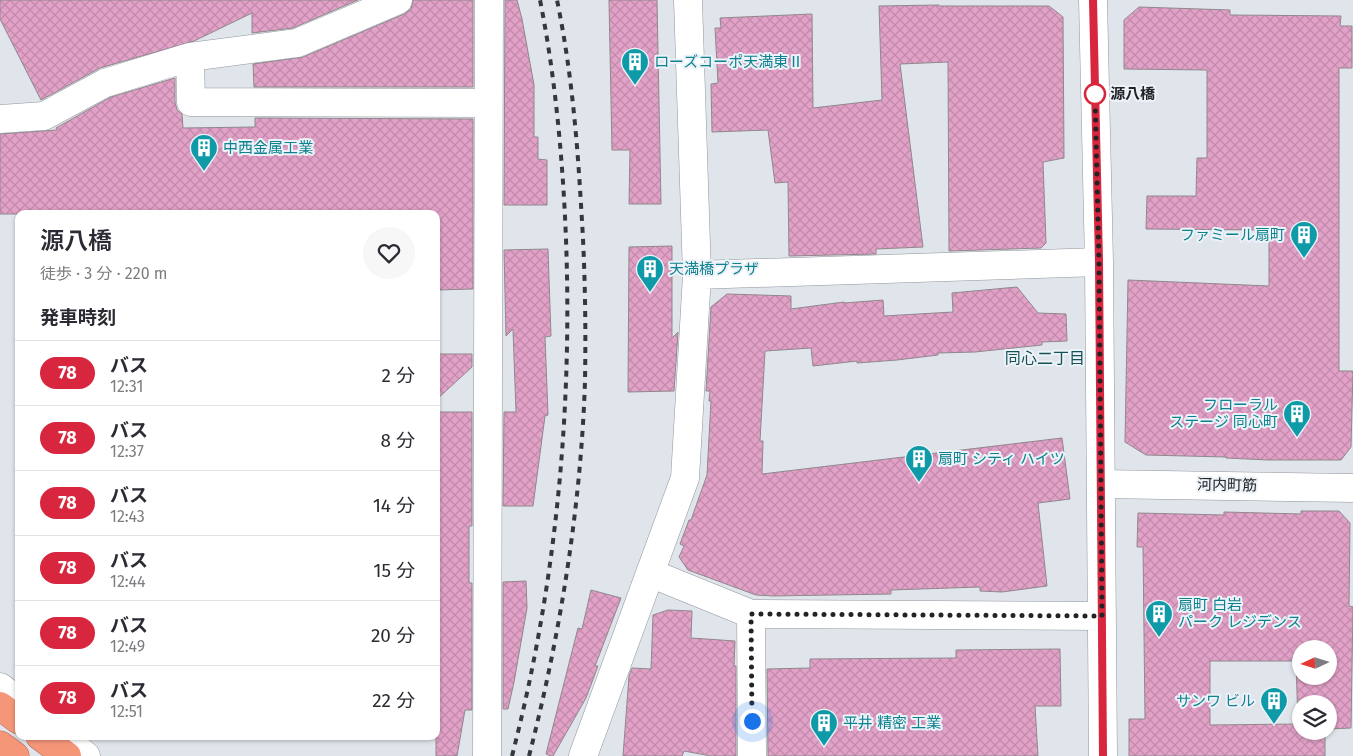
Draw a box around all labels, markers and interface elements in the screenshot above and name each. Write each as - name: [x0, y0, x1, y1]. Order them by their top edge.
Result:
- building icon: ローズコーポ天満東Ⅱ: [620, 47, 650, 86]
- place label: ローズコーポ天満東Ⅱ: [654, 53, 803, 71]
- marker: 源八橋: [1084, 83, 1106, 105]
- place label: 源八橋: [1110, 85, 1156, 103]
- building icon: 中西金属工業: [189, 133, 219, 172]
- place label: 中西金属工業: [223, 139, 313, 157]
- building icon: ファミール扇町: [1289, 220, 1319, 259]
- place label: ファミール扇町: [1180, 226, 1285, 244]
- text: 源八橋: [40, 227, 112, 255]
- button: heart: [363, 227, 415, 279]
- building icon: 天満橋プラザ: [635, 254, 665, 293]
- place label: 天満橋プラザ: [669, 260, 759, 278]
- text: 徒歩 · 3 分 · 220 m: [40, 264, 168, 283]
- text: 発車時刻: [40, 306, 116, 329]
- district label: 同心二丁目: [1005, 349, 1085, 368]
- text: バス: [110, 354, 148, 377]
- text: 78: [58, 362, 77, 384]
- text: 2 分: [382, 364, 415, 387]
- text: 12:31: [110, 377, 143, 396]
- place label: フローラル ステージ 同心町: [1169, 396, 1278, 431]
- building icon: フローラル ステージ 同心町: [1282, 399, 1312, 438]
- text: バス: [110, 419, 148, 442]
- text: 78: [58, 427, 77, 449]
- text: 8 分: [380, 429, 415, 452]
- text: 12:37: [110, 442, 144, 461]
- building icon: 扇町 シティ ハイツ: [904, 444, 934, 483]
- place label: 扇町 シティ ハイツ: [938, 450, 1065, 468]
- street label: 河内町筋: [1197, 475, 1257, 495]
- text: バス: [110, 484, 148, 507]
- text: 78: [58, 492, 77, 514]
- text: 14 分: [373, 494, 415, 517]
- text: 12:43: [110, 507, 145, 526]
- text: バス: [110, 549, 148, 572]
- text: 78: [58, 557, 77, 579]
- text: 15 分: [373, 559, 415, 582]
- text: 12:44: [110, 572, 146, 591]
- place label: 扇町 白岩 パーク レジデンス: [1178, 596, 1302, 631]
- building icon: 扇町 白岩 パーク レジデンス: [1144, 599, 1174, 638]
- text: バス: [110, 614, 148, 637]
- text: 78: [58, 622, 77, 644]
- text: 20 分: [371, 624, 415, 647]
- text: 12:49: [110, 637, 145, 656]
- north arrow: [1292, 640, 1338, 685]
- map controls: [1292, 640, 1337, 740]
- text: バス: [110, 679, 148, 702]
- building icon: サンワ ビル: [1259, 686, 1289, 725]
- text: 78: [58, 687, 77, 709]
- text: 22 分: [372, 689, 415, 712]
- place label: サンワ ビル: [1176, 692, 1255, 710]
- button: layers: [1292, 695, 1337, 740]
- text: 12:51: [110, 702, 143, 721]
- building icon: 平井 精密 工業: [809, 708, 839, 747]
- your location: [740, 709, 765, 734]
- place label: 平井 精密 工業: [843, 714, 941, 732]

